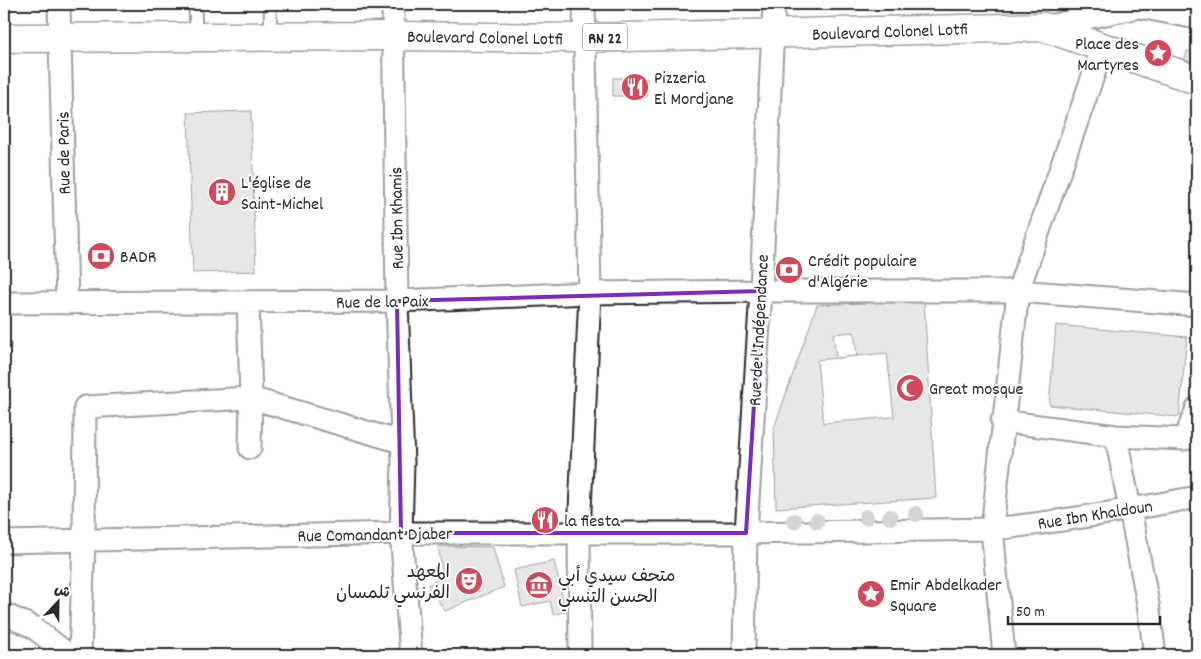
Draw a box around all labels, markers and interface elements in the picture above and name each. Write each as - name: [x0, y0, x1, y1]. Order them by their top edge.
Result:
- street label: Boulevard Colonel Lotfi: [812, 18, 968, 49]
- road number: RN 22: [582, 24, 628, 51]
- street label: Boulevard Colonel Lotfi: [407, 26, 563, 53]
- place label: Place des Martyres: [1075, 33, 1139, 79]
- place icon: Place des Martyres: [1143, 38, 1173, 68]
- place label: Pizzeria El Mordjane: [654, 67, 734, 113]
- restaurant icon: Pizzeria El Mordjane: [620, 72, 650, 102]
- street label: Rue de Paris: [52, 111, 79, 195]
- street label: Rue Ibn Khamis: [385, 166, 412, 269]
- place label: L'église de Saint-Michel: [241, 172, 324, 218]
- building icon: L'église de Saint-Michel: [207, 177, 237, 207]
- bank icon: BADR: [86, 241, 116, 271]
- place label: BADR: [120, 246, 156, 271]
- place label: Crédit populaire d'Algérie: [808, 250, 917, 296]
- street label: Rue de l'Indépendance: [744, 254, 777, 407]
- bank icon: Crédit populaire d'Algérie: [774, 255, 804, 285]
- street label: Rue de la Paix: [336, 290, 429, 317]
- mosque icon: Great mosque: [895, 373, 925, 403]
- place label: Great mosque: [929, 378, 1024, 403]
- street label: Rue Ibn Khaldoun: [1036, 495, 1155, 538]
- restaurant icon: la fiesta: [530, 505, 560, 535]
- place label: la fiesta: [564, 510, 620, 535]
- street label: Rue Comandant Djaber: [297, 523, 453, 550]
- place label: المعهد الفرنسي تلمسان: [336, 561, 450, 608]
- place label: متحف سيدي أبي الحسن التنسي: [558, 565, 675, 612]
- theatre icon: المعهد الفرنسي تلمسان: [454, 566, 484, 596]
- museum icon: متحف سيدي أبي الحسن التنسي: [524, 570, 554, 600]
- place label: Emir Abdelkader Square: [890, 574, 1002, 620]
- north arrow: [32, 576, 82, 626]
- place icon: Emir Abdelkader Square: [856, 579, 886, 609]
- text: ش: [51, 580, 73, 604]
- scale bar: [1008, 594, 1161, 626]
- text: 50 m: [1016, 602, 1045, 624]

